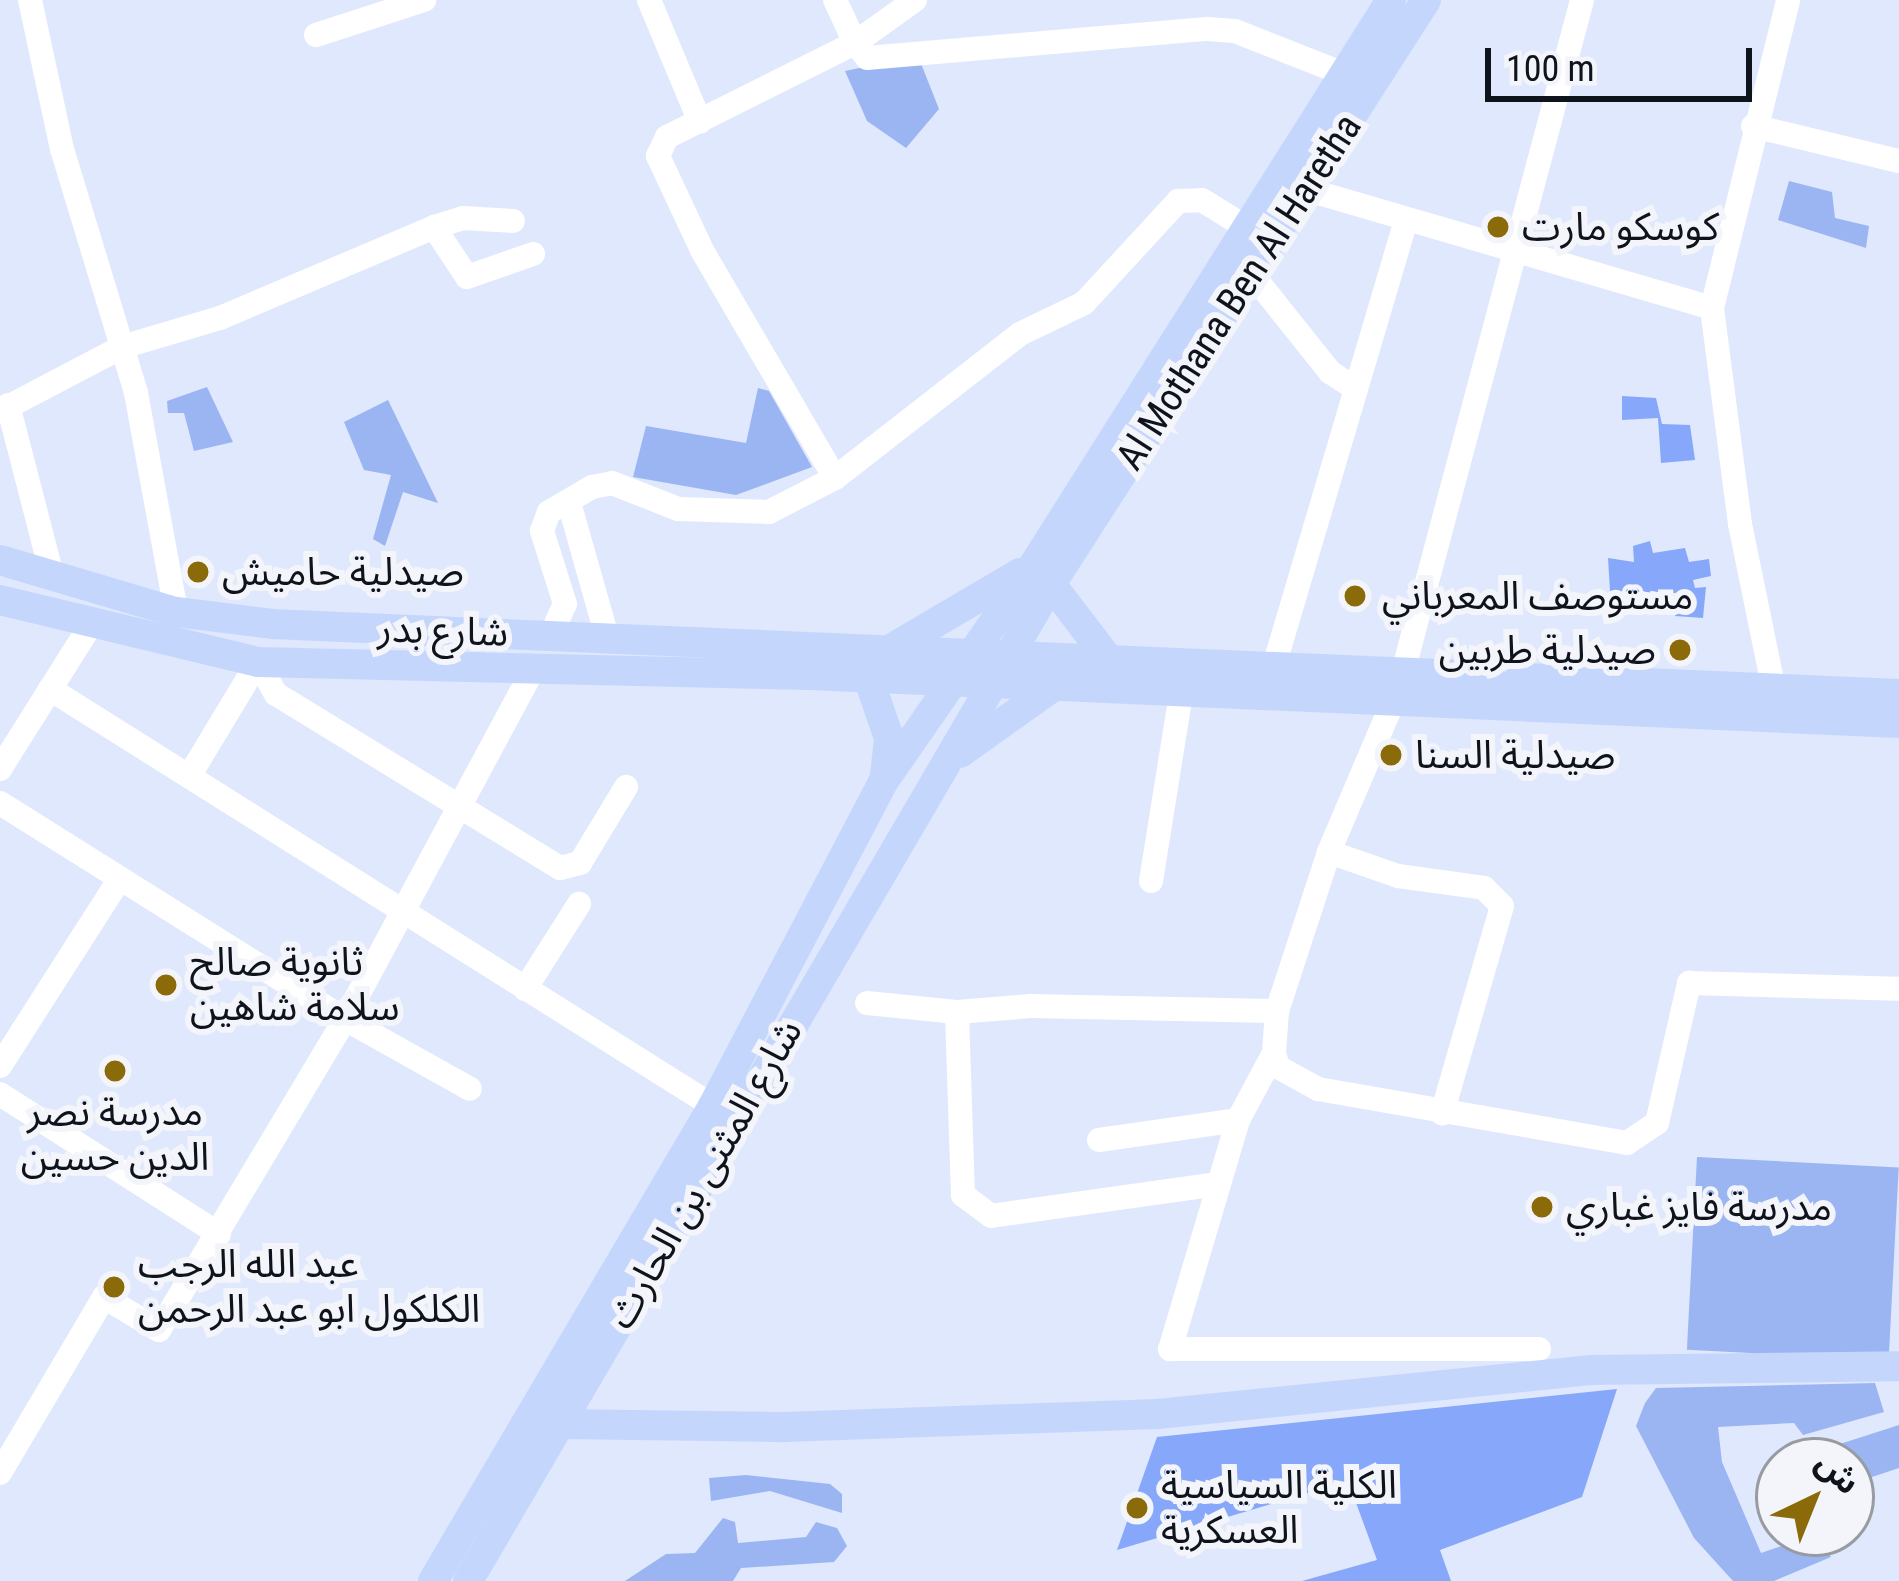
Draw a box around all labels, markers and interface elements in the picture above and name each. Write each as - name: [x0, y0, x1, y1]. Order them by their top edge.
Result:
- scale bar: [1491, 24, 1758, 98]
- text: 100 m: [1506, 48, 1595, 90]
- street label: Al Mothana Ben Al Haretha: [1106, 105, 1372, 479]
- place label: كوسكو مارت: [1522, 204, 1719, 250]
- marker: كوسكو مارت: [1485, 214, 1511, 240]
- place label: صيدلية حاميش: [222, 549, 464, 595]
- marker: صيدلية حاميش: [185, 559, 211, 585]
- place label: مستوصف المعرباني: [1382, 573, 1693, 619]
- marker: مستوصف المعرباني: [1339, 580, 1371, 612]
- street label: شارع بدر: [377, 605, 509, 657]
- place label: صيدلية طربين: [1439, 627, 1656, 673]
- marker: صيدلية طربين: [1667, 637, 1693, 663]
- place label: صيدلية السنا: [1415, 732, 1615, 778]
- marker: صيدلية السنا: [1378, 742, 1404, 768]
- place label: ثانوية صالح سلامة شاهين: [190, 940, 400, 1031]
- marker: ثانوية صالح سلامة شاهين: [153, 972, 179, 998]
- street label: شارع المثنى بن الحارث: [597, 1011, 813, 1337]
- marker: مدرسة نصر الدين حسين: [102, 1058, 128, 1084]
- place label: مدرسة نصر الدين حسين: [21, 1090, 209, 1181]
- place label: مدرسة فايز غباري: [1566, 1184, 1832, 1230]
- marker: مدرسة فايز غباري: [1529, 1194, 1555, 1220]
- place label: عبد الله الرجب الكلكول ابو عبد الرحمن: [138, 1242, 480, 1333]
- marker: عبد الله الرجب الكلكول ابو عبد الرحمن: [101, 1274, 127, 1300]
- north arrow: [1755, 1437, 1875, 1557]
- text: ش: [1808, 1443, 1868, 1502]
- place label: الكلية السياسية العسكرية: [1161, 1463, 1397, 1554]
- marker: الكلية السياسية العسكرية: [1124, 1495, 1150, 1521]

